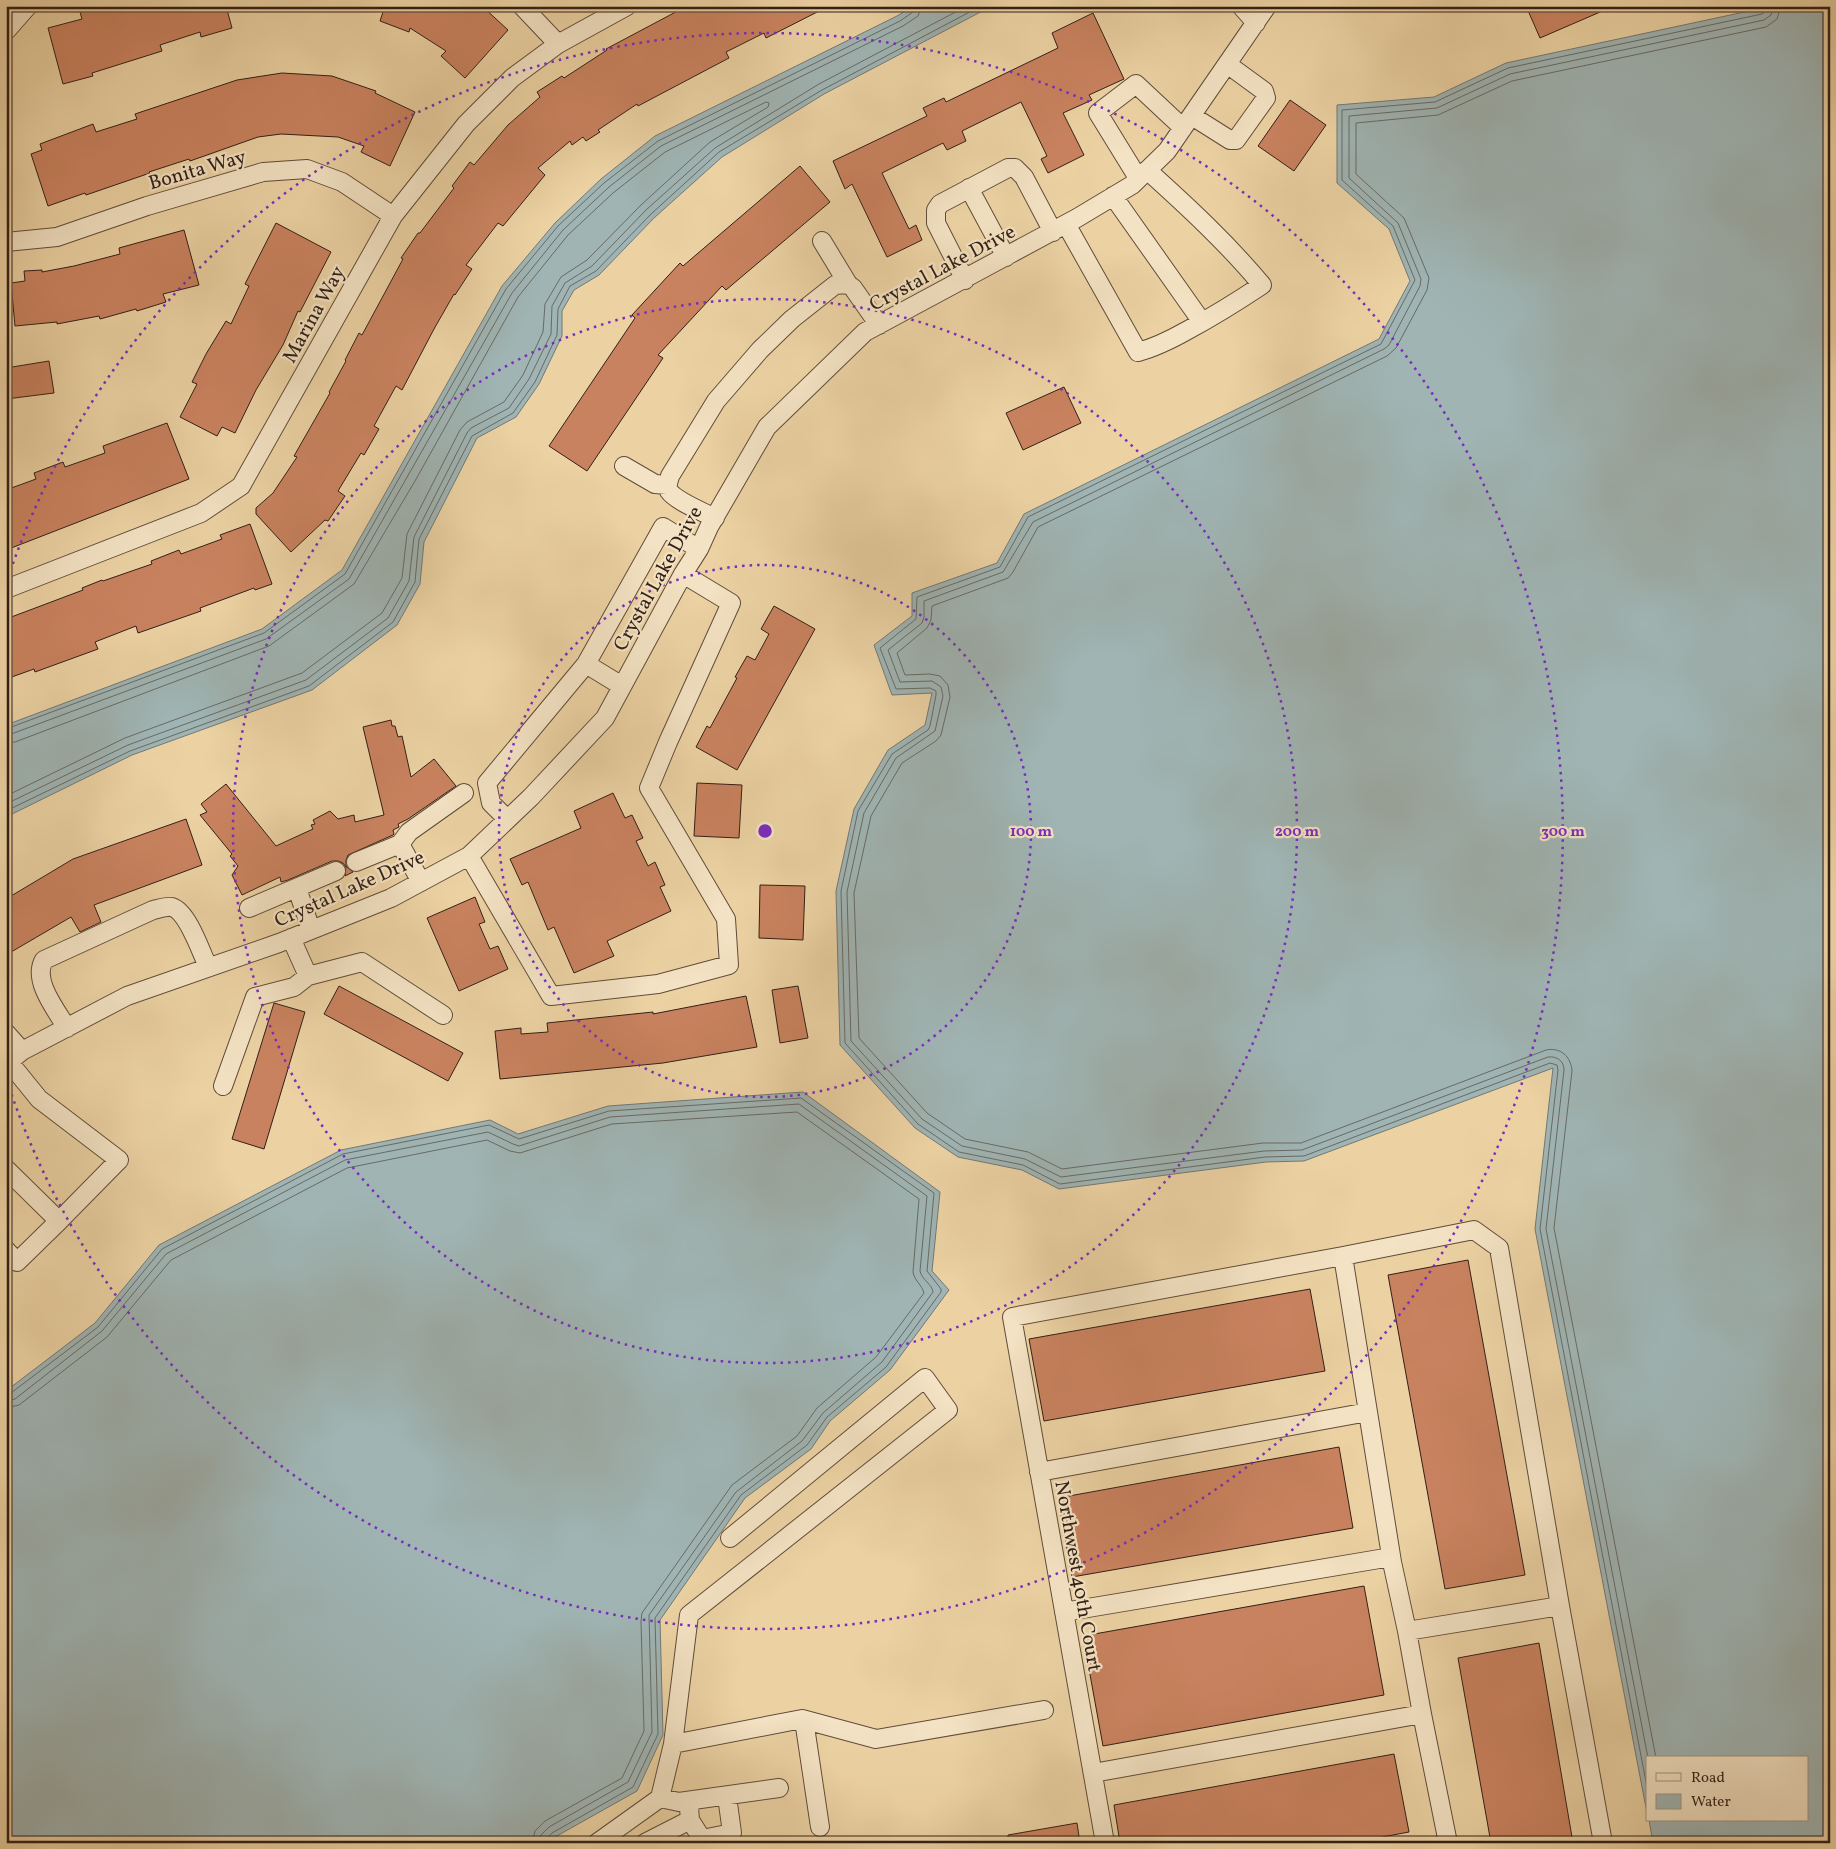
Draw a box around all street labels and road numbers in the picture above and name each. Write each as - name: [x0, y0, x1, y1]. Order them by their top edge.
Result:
- street label: Bonita Way: [145, 144, 250, 198]
- street label: Crystal Lake Drive: [865, 218, 1021, 319]
- street label: Marina Way: [277, 261, 353, 369]
- street label: Crystal Lake Drive: [607, 501, 710, 657]
- street label: Crystal Lake Drive: [270, 844, 429, 936]
- street label: Northwest 40th Court: [1046, 1479, 1108, 1674]

